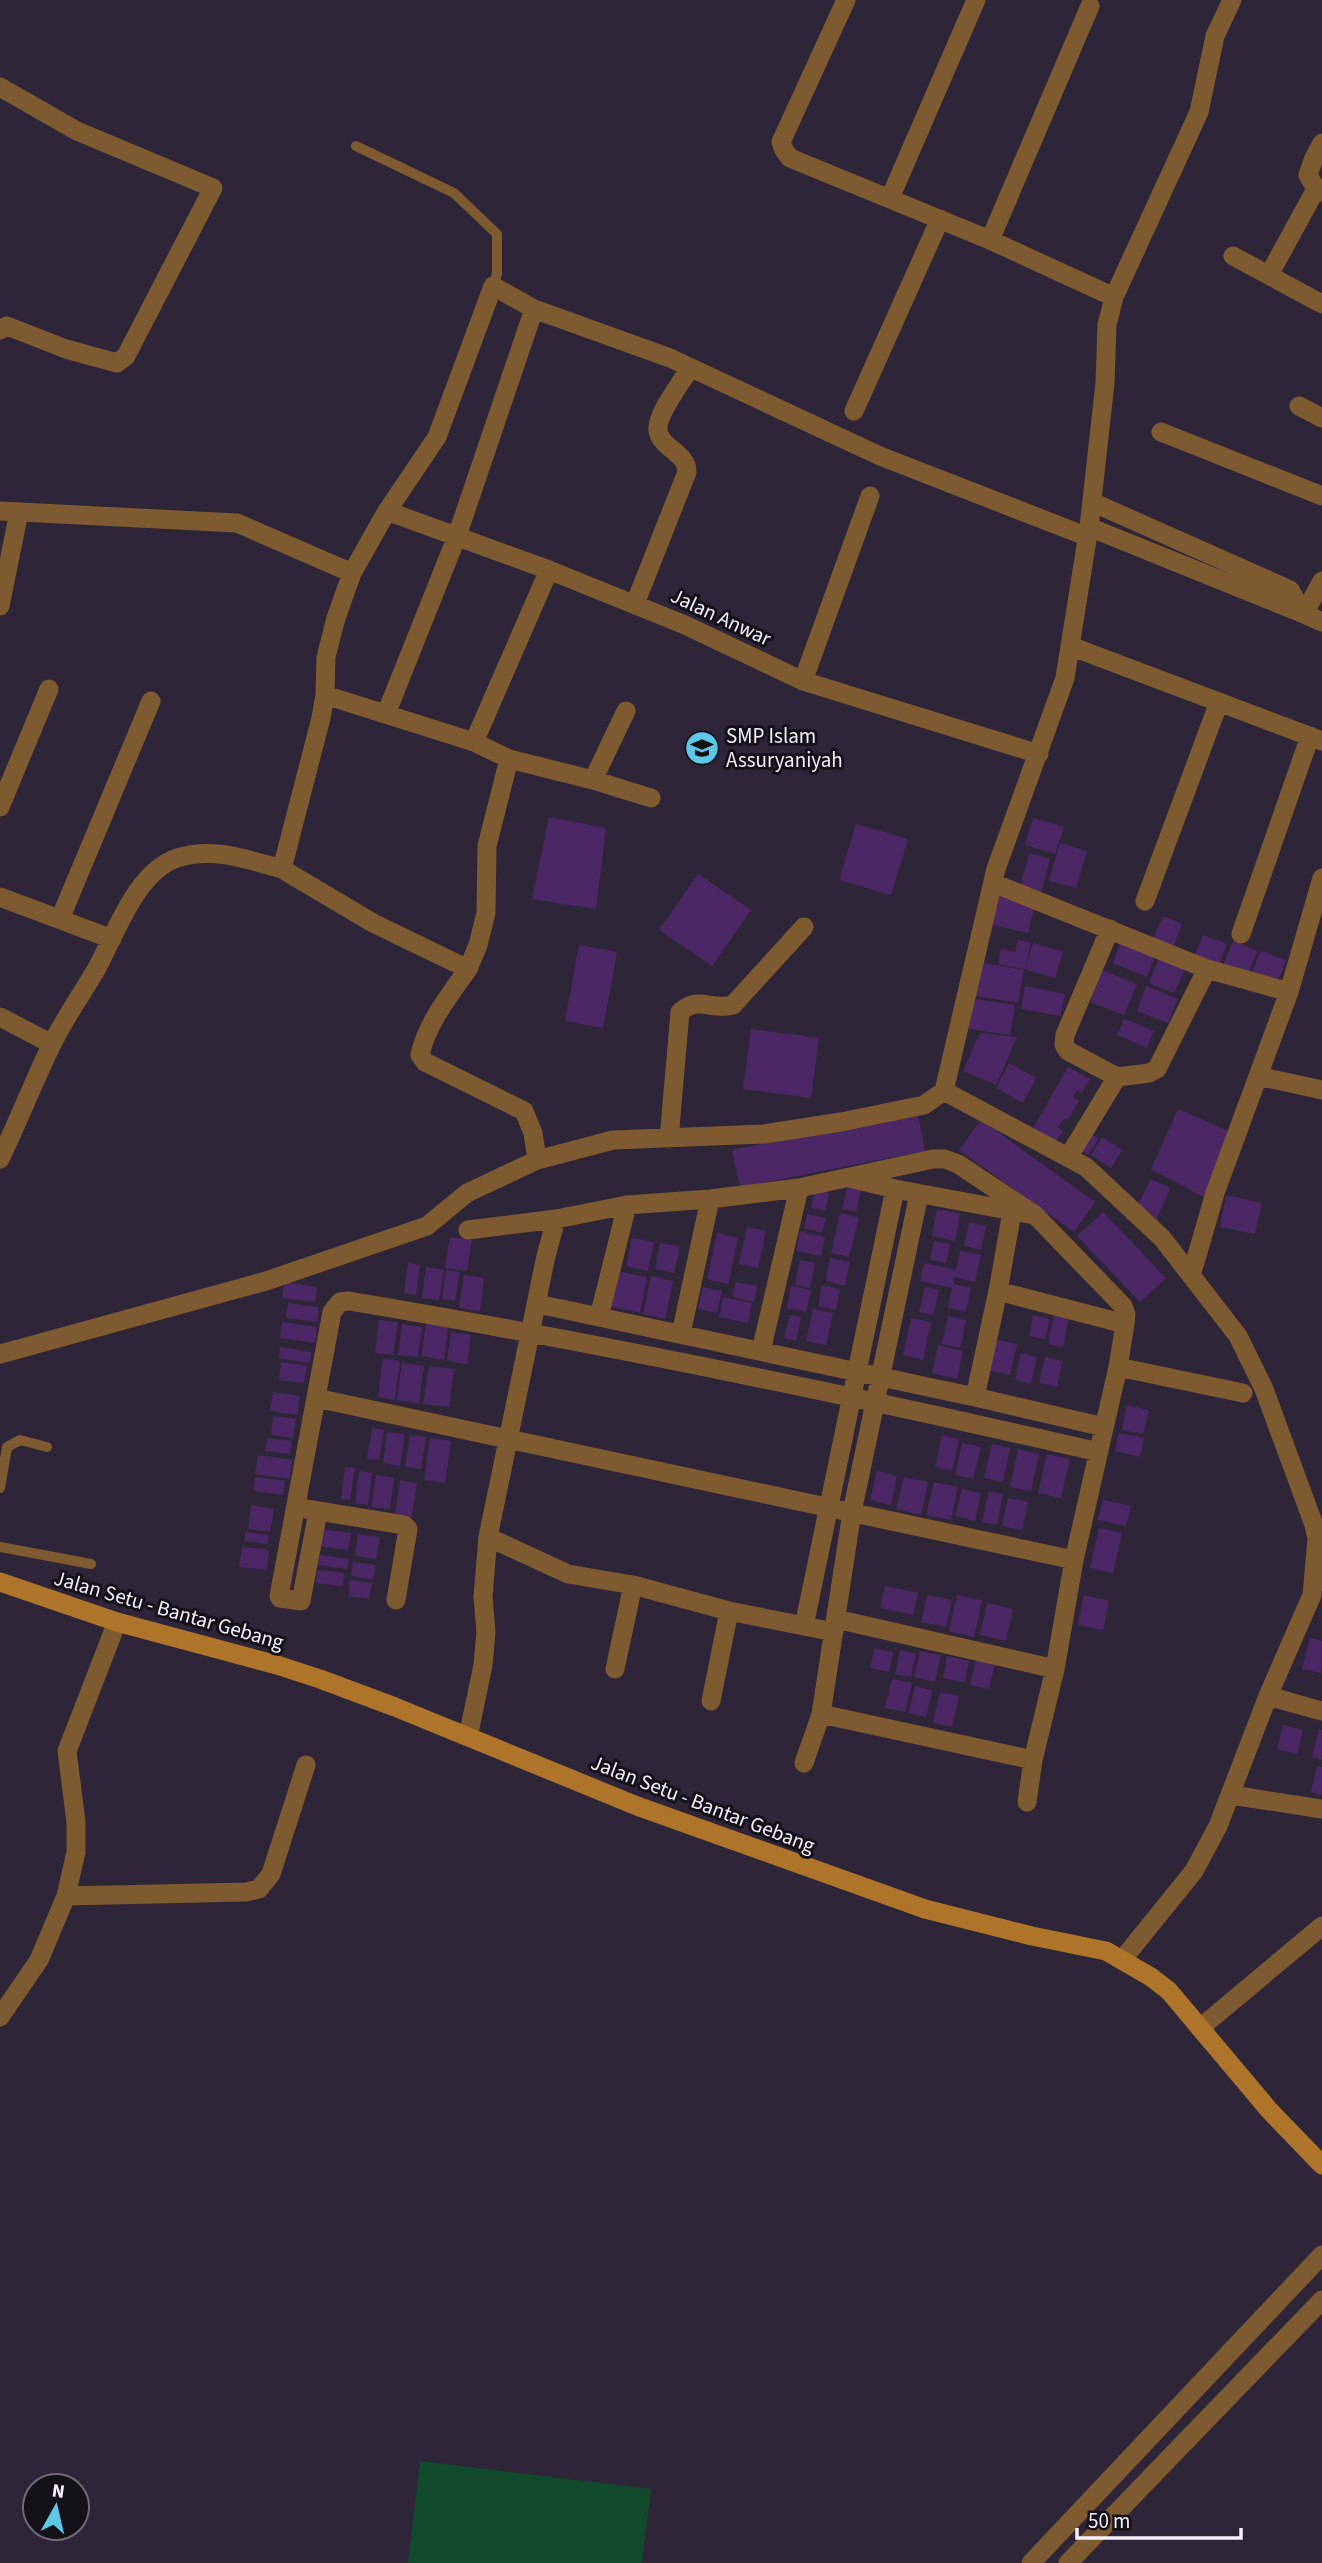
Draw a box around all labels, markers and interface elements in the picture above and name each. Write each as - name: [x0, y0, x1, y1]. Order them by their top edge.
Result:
- street label: Jalan Anwar: [666, 581, 777, 654]
- place label: SMP Islam Assuryaniyah: [726, 721, 843, 775]
- school or university icon: SMP Islam Assuryaniyah: [683, 729, 721, 767]
- street label: Jalan Setu - Bantar Gebang: [51, 1563, 288, 1657]
- street label: Jalan Setu - Bantar Gebang: [587, 1747, 820, 1861]
- north arrow: [21, 2472, 91, 2542]
- text: N: [50, 2477, 66, 2506]
- scale bar: [1077, 2496, 1242, 2540]
- text: 50 m: [1088, 2506, 1130, 2536]

